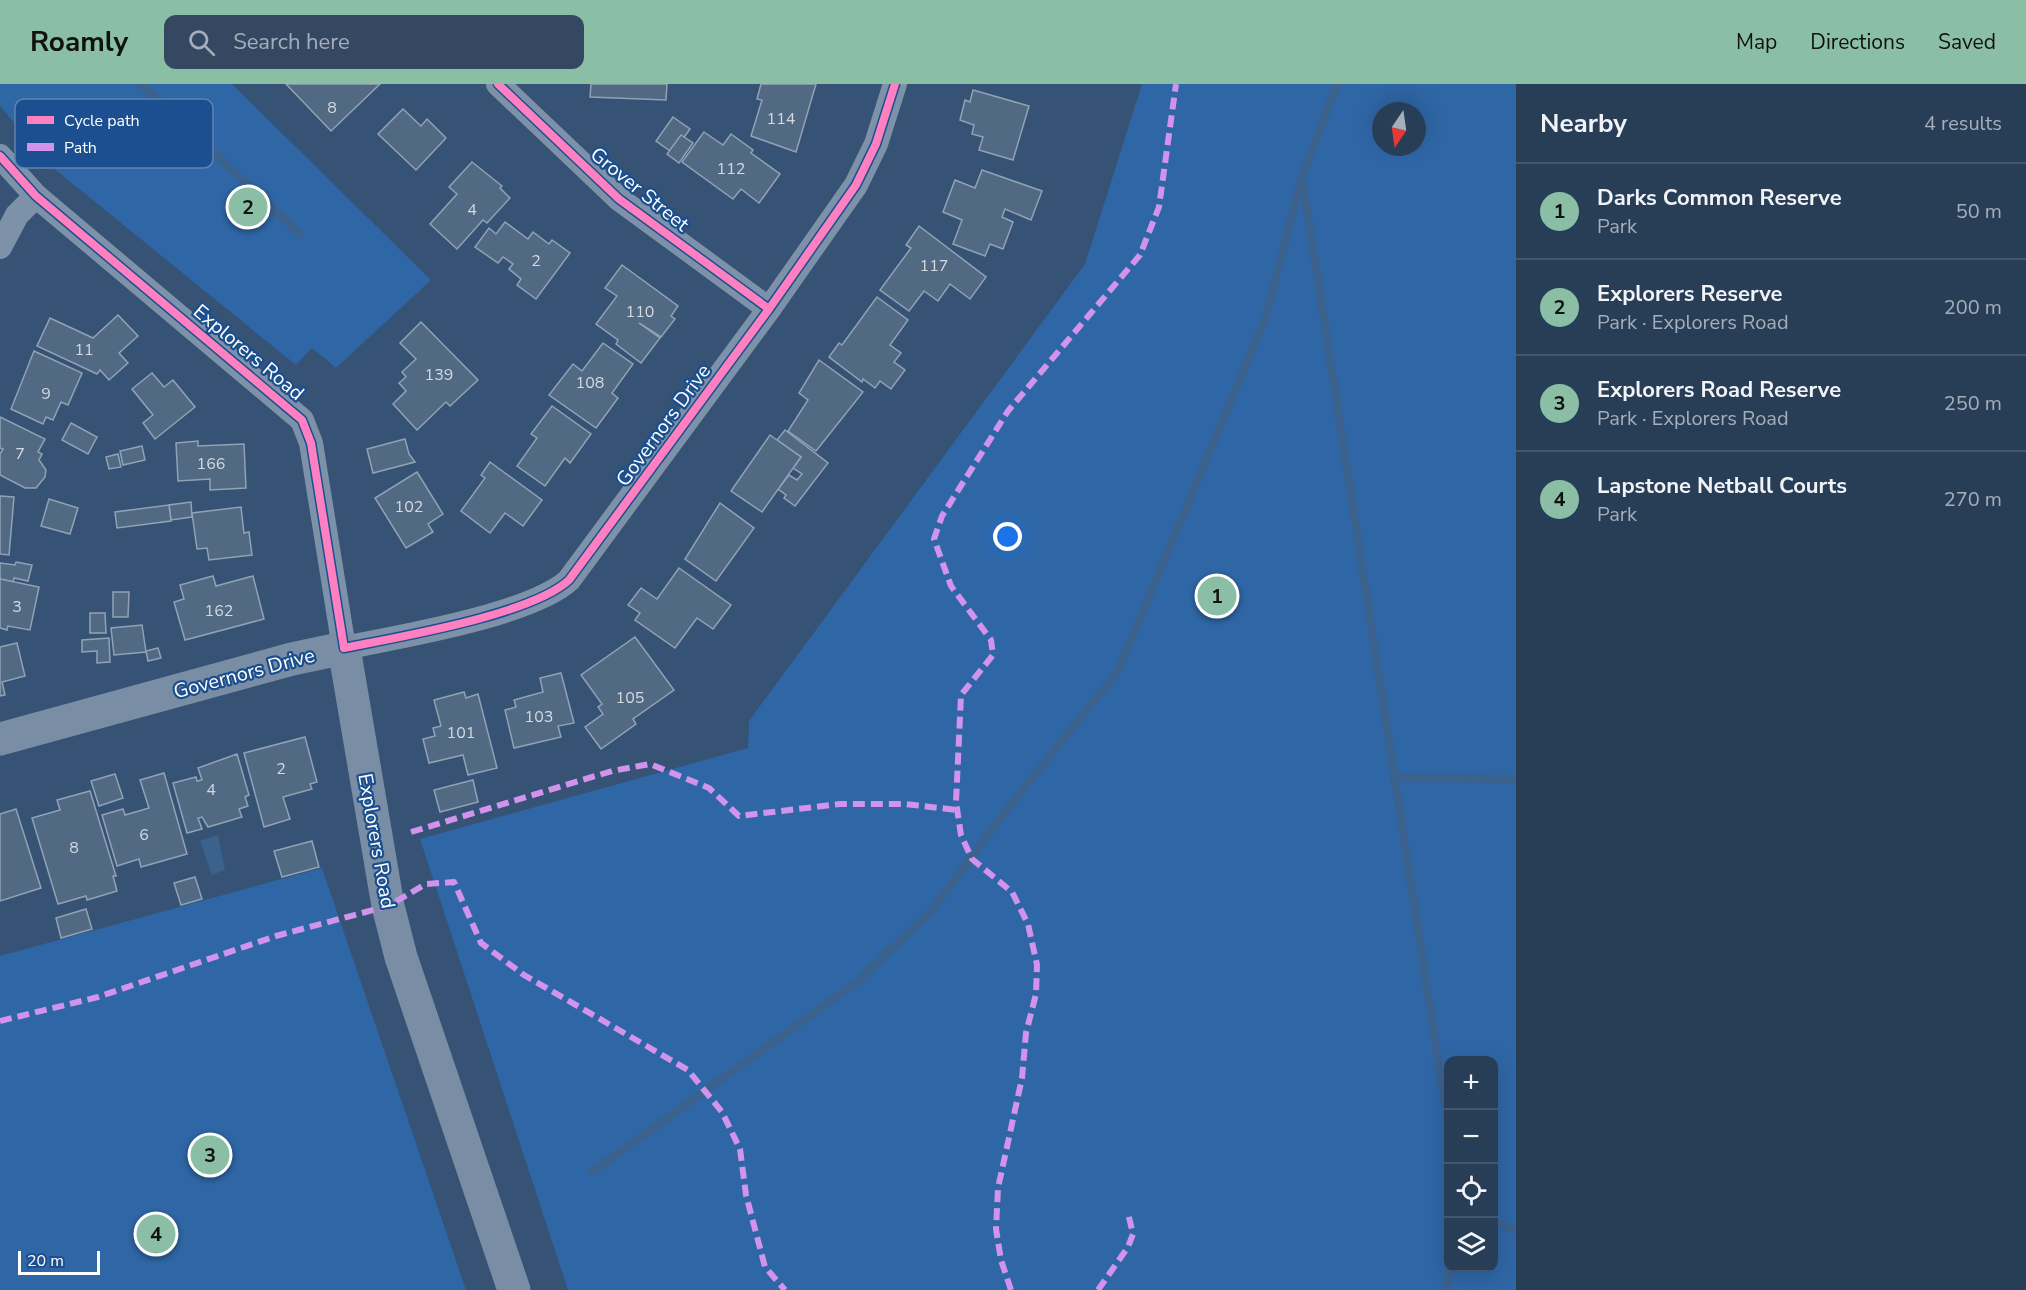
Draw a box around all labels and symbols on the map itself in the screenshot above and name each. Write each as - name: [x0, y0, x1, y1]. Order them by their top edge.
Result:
- house number: 8: [327, 97, 337, 119]
- legend: [15, 99, 213, 168]
- north arrow: [1372, 102, 1426, 156]
- house number: 114: [767, 108, 796, 130]
- text: Cycle path: [64, 110, 140, 132]
- text: Path: [64, 137, 97, 159]
- street label: Grover Street: [584, 141, 696, 238]
- house number: 112: [717, 158, 745, 180]
- pin: 2: [228, 184, 268, 230]
- house number: 4: [467, 199, 477, 221]
- house number: 2: [531, 250, 541, 272]
- house number: 117: [920, 255, 948, 277]
- street label: Explorers Road: [188, 298, 310, 407]
- house number: 110: [626, 301, 654, 323]
- house number: 11: [74, 339, 94, 361]
- street label: Governors Drive: [610, 359, 717, 492]
- house number: 139: [425, 364, 453, 386]
- house number: 108: [576, 372, 604, 394]
- house number: 9: [41, 383, 51, 405]
- house number: 7: [15, 443, 25, 465]
- house number: 166: [197, 453, 225, 475]
- house number: 102: [395, 496, 423, 518]
- your location: [993, 522, 1022, 551]
- pin: 1: [1198, 574, 1236, 618]
- house number: 3: [12, 596, 22, 618]
- house number: 162: [205, 600, 233, 622]
- street label: Governors Drive: [171, 642, 318, 705]
- house number: 105: [616, 687, 644, 709]
- house number: 103: [525, 706, 553, 728]
- house number: 101: [447, 722, 475, 744]
- house number: 2: [276, 758, 286, 780]
- street label: Explorers Road: [351, 771, 402, 911]
- house number: 4: [206, 779, 216, 801]
- house number: 6: [139, 824, 149, 846]
- house number: 8: [69, 837, 79, 859]
- pin: 3: [190, 1132, 230, 1178]
- pin: 4: [136, 1212, 176, 1256]
- scale bar: [18, 1248, 100, 1276]

